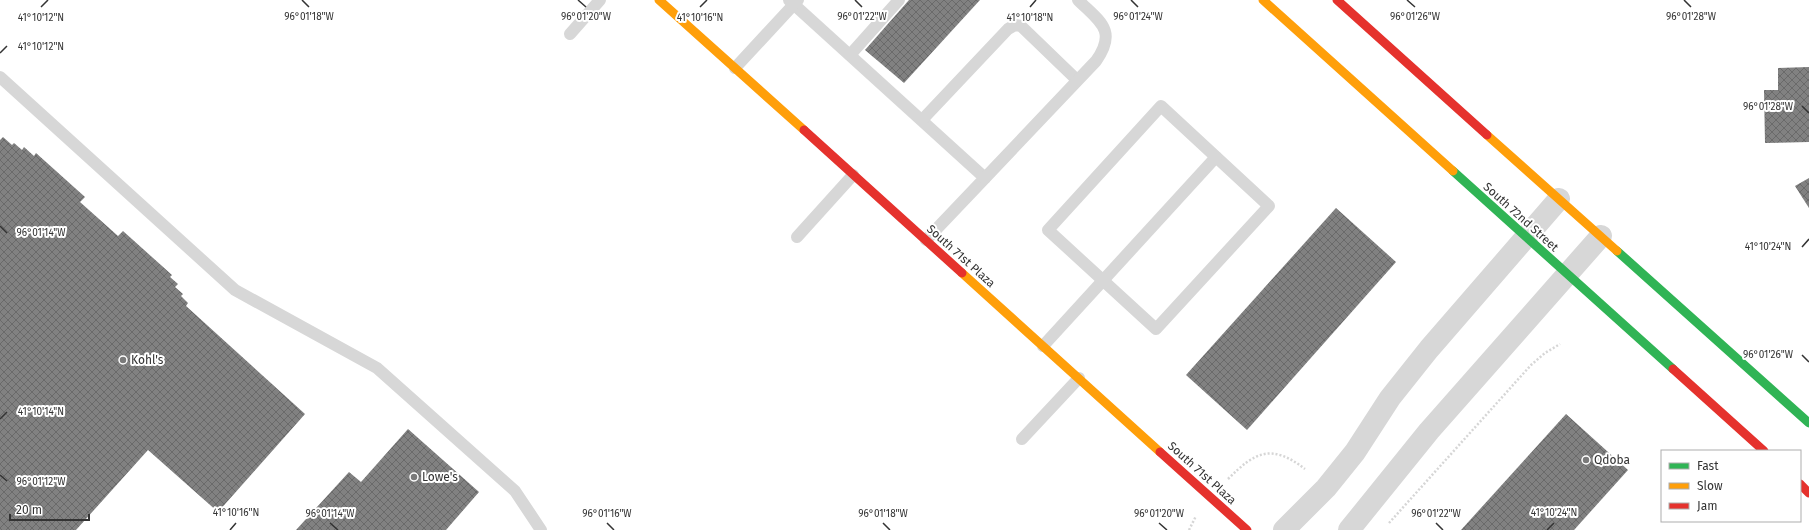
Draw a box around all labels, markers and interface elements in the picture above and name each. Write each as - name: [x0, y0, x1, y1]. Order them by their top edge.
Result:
- text: 96°01'18"W: [284, 11, 334, 23]
- text: 96°01'20"W: [561, 11, 612, 23]
- text: 96°01'22"W: [837, 11, 888, 23]
- text: 96°01'24"W: [1113, 11, 1163, 23]
- text: 96°01'26"W: [1390, 11, 1441, 23]
- text: 96°01'28"W: [1666, 11, 1717, 23]
- text: 41°10'12"N: [18, 12, 64, 24]
- text: 41°10'16"N: [677, 12, 723, 24]
- text: 41°10'18"N: [1007, 12, 1053, 24]
- text: 41°10'12"N: [18, 41, 64, 53]
- text: 96°01'28"W: [1743, 101, 1794, 113]
- street label: South 72nd Street: [1481, 180, 1562, 255]
- street label: South 71st Plaza: [924, 222, 998, 290]
- text: 96°01'14"W: [17, 227, 66, 239]
- text: 41°10'24"N: [1745, 241, 1791, 253]
- text: 96°01'26"W: [1743, 349, 1794, 361]
- place label: Kohl's: [131, 353, 164, 367]
- marker: Kohl's: [118, 355, 128, 365]
- text: 41°10'14"N: [18, 406, 64, 418]
- street label: South 71st Plaza: [1165, 439, 1239, 507]
- legend: [1661, 450, 1801, 522]
- place label: Qdoba: [1594, 453, 1630, 467]
- marker: Qdoba: [1581, 455, 1591, 465]
- text: Fast: [1697, 459, 1719, 473]
- place label: Lowe's: [422, 470, 458, 484]
- marker: Lowe's: [409, 472, 419, 482]
- text: 96°01'12"W: [16, 476, 66, 488]
- text: Slow: [1697, 479, 1723, 493]
- scale bar: [10, 496, 89, 522]
- text: Jam: [1697, 499, 1717, 513]
- text: 20 m: [16, 503, 42, 517]
- text: 41°10'16"N: [213, 507, 259, 519]
- text: 41°10'24"N: [1531, 507, 1577, 519]
- text: 96°01'14"W: [306, 508, 355, 520]
- text: 96°01'16"W: [582, 508, 632, 520]
- text: 96°01'18"W: [858, 508, 908, 520]
- text: 96°01'20"W: [1134, 508, 1185, 520]
- text: 96°01'22"W: [1411, 508, 1462, 520]

